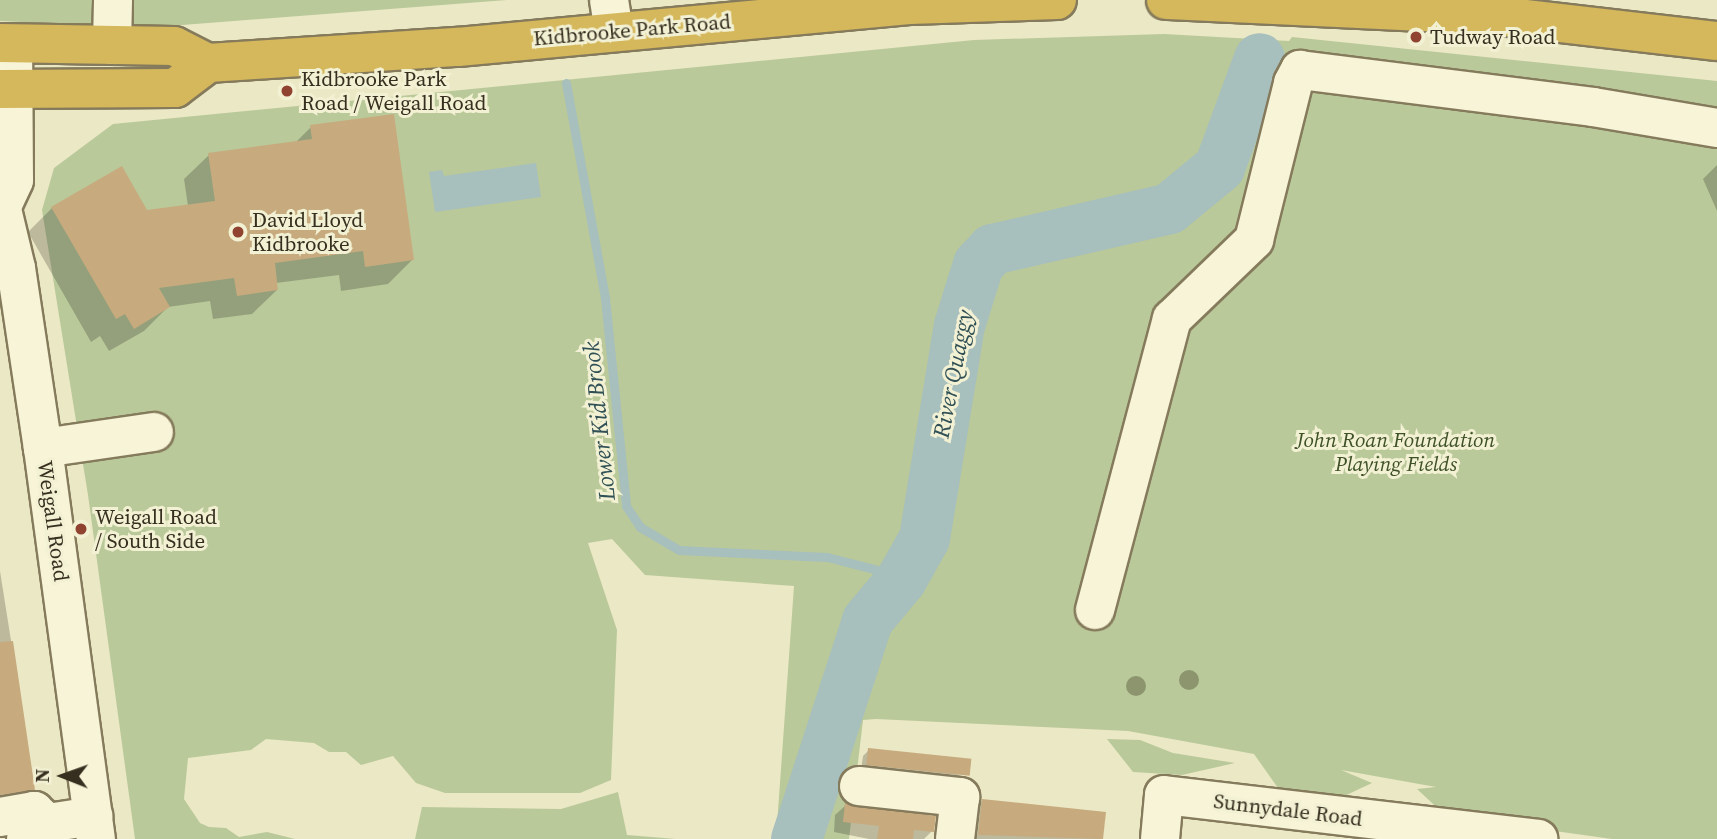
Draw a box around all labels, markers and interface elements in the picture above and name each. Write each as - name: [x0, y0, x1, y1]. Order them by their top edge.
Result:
- street label: Kidbrooke Park Road: [532, 9, 732, 51]
- place label: Tudway Road: [1430, 24, 1555, 50]
- marker: Tudway Road: [1408, 29, 1424, 45]
- place label: Kidbrooke Park Road / Weigall Road: [301, 66, 487, 116]
- marker: Kidbrooke Park Road / Weigall Road: [279, 83, 295, 99]
- place label: David Lloyd Kidbrooke: [252, 207, 363, 257]
- marker: David Lloyd Kidbrooke: [230, 224, 246, 240]
- water label: River Quaggy: [927, 308, 979, 440]
- water label: Lower Kid Brook: [577, 340, 621, 502]
- park label: John Roan Foundation Playing Fields: [1297, 427, 1495, 477]
- street label: Weigall Road: [32, 459, 74, 583]
- place label: Weigall Road / South Side: [95, 504, 217, 554]
- marker: Weigall Road / South Side: [73, 521, 89, 537]
- north arrow: [28, 741, 98, 811]
- text: N: [29, 768, 55, 783]
- street label: Sunnydale Road: [1212, 788, 1364, 832]

